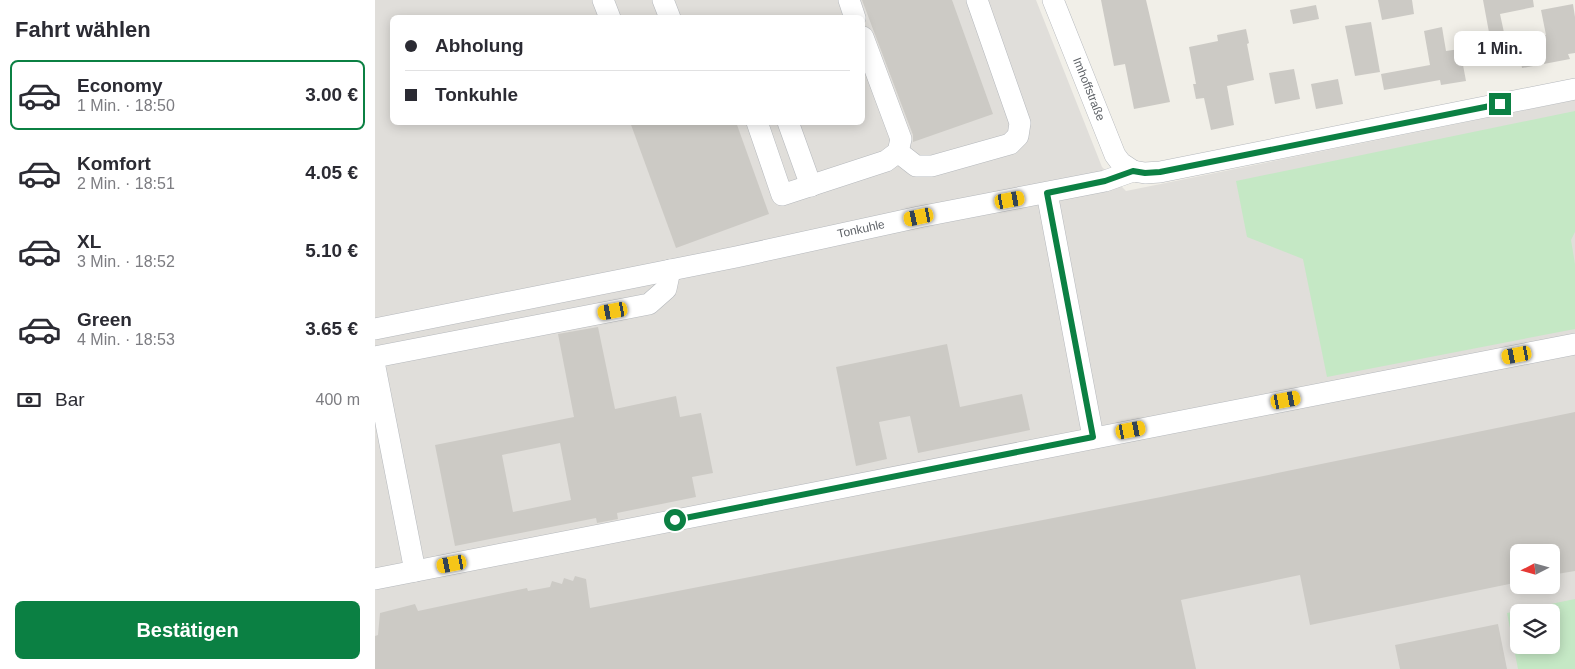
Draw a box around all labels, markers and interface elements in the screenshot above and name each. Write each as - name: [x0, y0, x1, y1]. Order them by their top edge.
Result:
- text: Fahrt wählen: [15, 17, 151, 42]
- callout: 1 Min.: [1454, 32, 1546, 66]
- text: Abholung: [435, 35, 524, 56]
- text: 1 Min.: [1477, 40, 1523, 57]
- street label: Imhoffstraße: [1070, 55, 1108, 123]
- icon: car: [17, 73, 62, 118]
- text: Economy: [77, 75, 163, 96]
- text: 3.00 €: [305, 84, 358, 105]
- text: Tonkuhle: [435, 84, 518, 105]
- route end: [1489, 93, 1511, 115]
- text: 1 Min. · 18:50: [77, 97, 175, 114]
- icon: car: [17, 151, 62, 196]
- text: Komfort: [77, 153, 151, 174]
- text: 4.05 €: [305, 162, 358, 183]
- text: 2 Min. · 18:51: [77, 175, 175, 192]
- car: [993, 190, 1026, 210]
- car: [902, 207, 935, 227]
- street label: Tonkuhle: [836, 217, 886, 241]
- icon: car: [17, 229, 62, 274]
- text: XL: [77, 231, 101, 252]
- text: 5.10 €: [305, 240, 358, 261]
- text: 3 Min. · 18:52: [77, 253, 175, 270]
- car: [596, 301, 629, 321]
- icon: car: [17, 307, 62, 352]
- text: Green: [77, 309, 132, 330]
- text: 3.65 €: [305, 318, 358, 339]
- text: 4 Min. · 18:53: [77, 331, 175, 348]
- car: [1500, 345, 1533, 365]
- icon: cash: [15, 386, 43, 414]
- text: Bar: [55, 389, 85, 410]
- car: [1269, 390, 1302, 410]
- text: 400 m: [316, 391, 360, 408]
- car: [1114, 420, 1147, 440]
- route start: [664, 509, 686, 531]
- north arrow: [1510, 544, 1560, 594]
- map controls: [1510, 544, 1560, 654]
- car: [435, 554, 468, 574]
- button: Bestätigen: [15, 601, 360, 659]
- button: layers: [1510, 604, 1560, 654]

